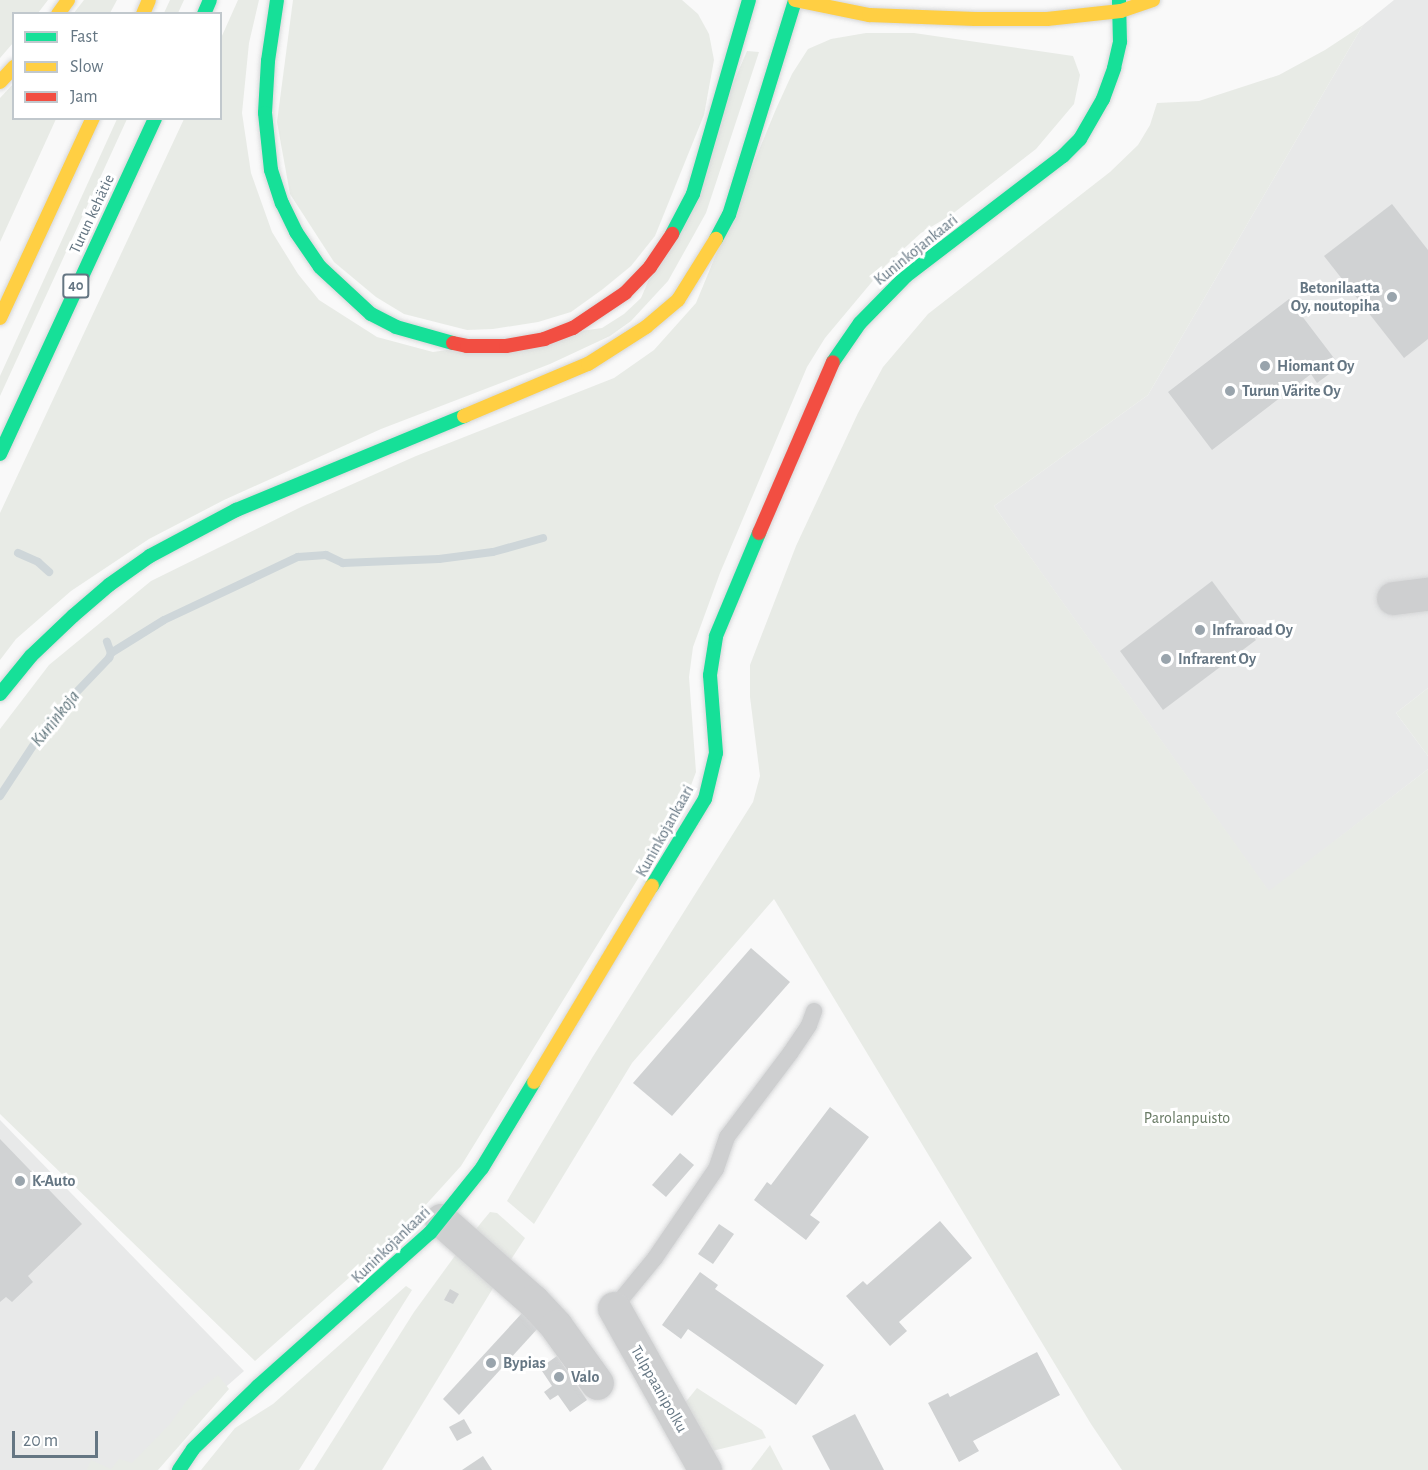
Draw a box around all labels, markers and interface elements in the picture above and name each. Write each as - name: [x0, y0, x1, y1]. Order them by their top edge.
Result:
- legend: [12, 12, 222, 120]
- text: Fast: [70, 28, 98, 46]
- text: Slow: [70, 58, 103, 76]
- text: Jam: [70, 88, 98, 106]
- street label: Turun kehätie: [65, 171, 119, 257]
- street label: Kuninkojankaari: [870, 210, 962, 290]
- road number: 40: [61, 274, 91, 298]
- place label: Betonilaatta Oy, noutopiha: [1291, 278, 1380, 316]
- marker: Betonilaatta Oy, noutopiha: [1385, 290, 1399, 304]
- place label: Hiomant Oy: [1277, 356, 1355, 376]
- marker: Hiomant Oy: [1258, 359, 1272, 373]
- place label: Turun Värite Oy: [1242, 381, 1341, 401]
- marker: Turun Värite Oy: [1223, 384, 1237, 398]
- place label: Infraroad Oy: [1212, 620, 1293, 640]
- marker: Infraroad Oy: [1193, 623, 1207, 637]
- place label: Infrarent Oy: [1178, 649, 1256, 669]
- marker: Infrarent Oy: [1159, 652, 1173, 666]
- water label: Kuninkoja: [27, 687, 85, 751]
- street label: Kuninkojankaari: [632, 782, 698, 880]
- park label: Parolanpuisto: [1144, 1108, 1230, 1128]
- place label: K-Auto: [32, 1171, 75, 1191]
- marker: K-Auto: [13, 1174, 27, 1188]
- street label: Kuninkojankaari: [348, 1203, 434, 1287]
- street label: Tulppaanipolku: [626, 1342, 692, 1436]
- place label: Bypias: [503, 1353, 546, 1373]
- marker: Bypias: [484, 1356, 498, 1370]
- place label: Valo: [571, 1367, 599, 1387]
- marker: Valo: [552, 1370, 566, 1384]
- scale bar: [15, 1419, 100, 1457]
- text: 20 m: [23, 1432, 58, 1450]

